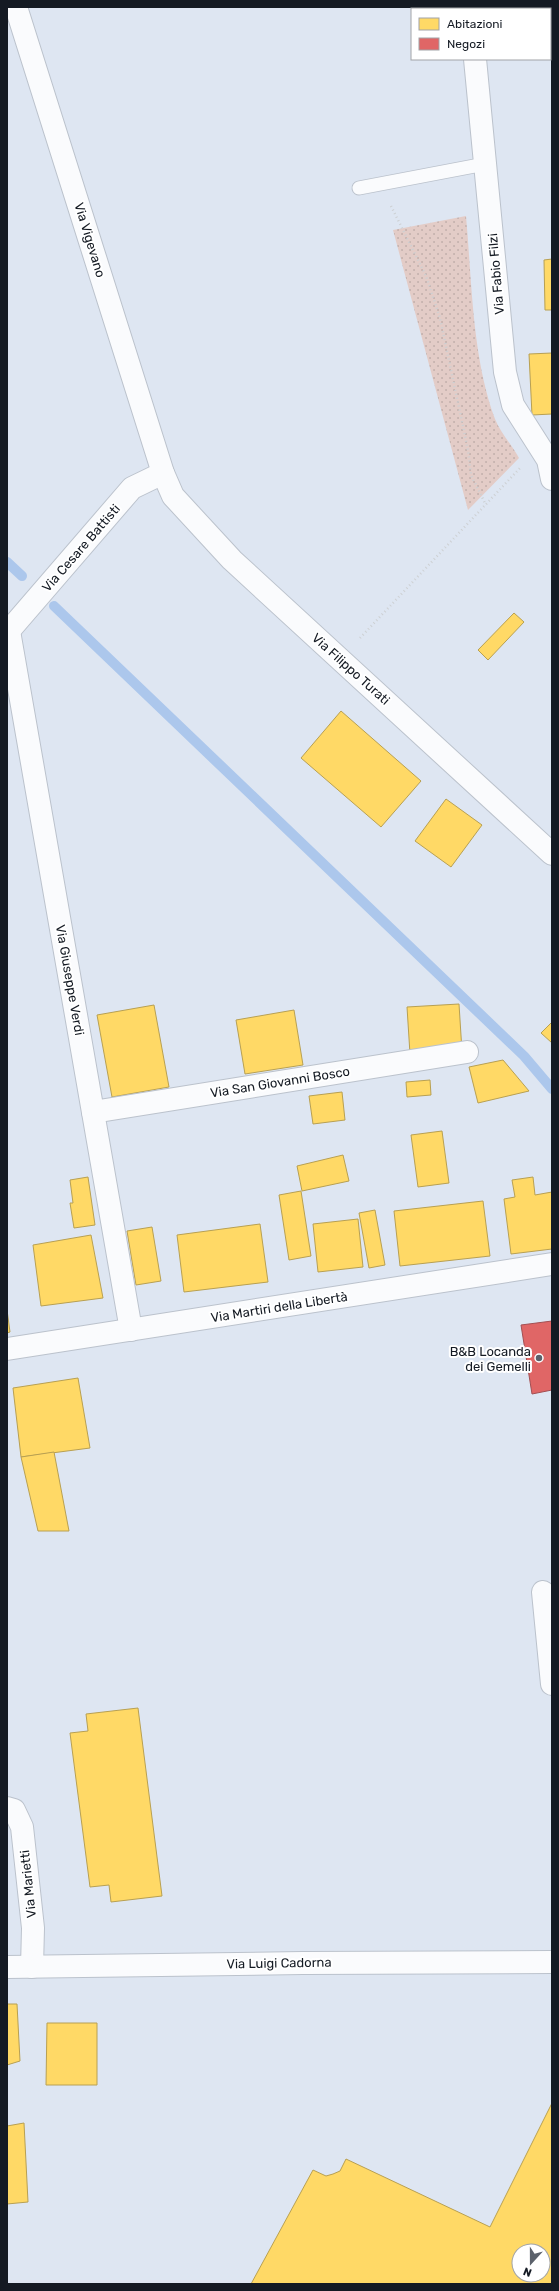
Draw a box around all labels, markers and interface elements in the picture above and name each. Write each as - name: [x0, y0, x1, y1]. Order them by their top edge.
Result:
- legend: [411, 8, 551, 60]
- text: Abitazioni: [447, 17, 503, 31]
- text: Negozi: [447, 37, 485, 51]
- street label: Via Vigevano: [71, 201, 109, 280]
- street label: Via Fabio Filzi: [485, 233, 507, 315]
- street label: Via Cesare Battisti: [39, 501, 123, 595]
- street label: Via Filippo Turati: [309, 630, 393, 708]
- street label: Via Giuseppe Verdi: [53, 923, 87, 1037]
- street label: Via San Giovanni Bosco: [209, 1064, 351, 1100]
- street label: Via Martiri della Libertà: [210, 1289, 348, 1325]
- place label: B&B Locanda dei Gemelli: [450, 1344, 531, 1374]
- marker: B&B Locanda dei Gemelli: [534, 1353, 544, 1363]
- street label: Via Marietti: [17, 1849, 39, 1919]
- street label: Via Luigi Cadorna: [226, 1955, 332, 1972]
- north arrow: [511, 2243, 551, 2283]
- text: N: [521, 2264, 534, 2279]

